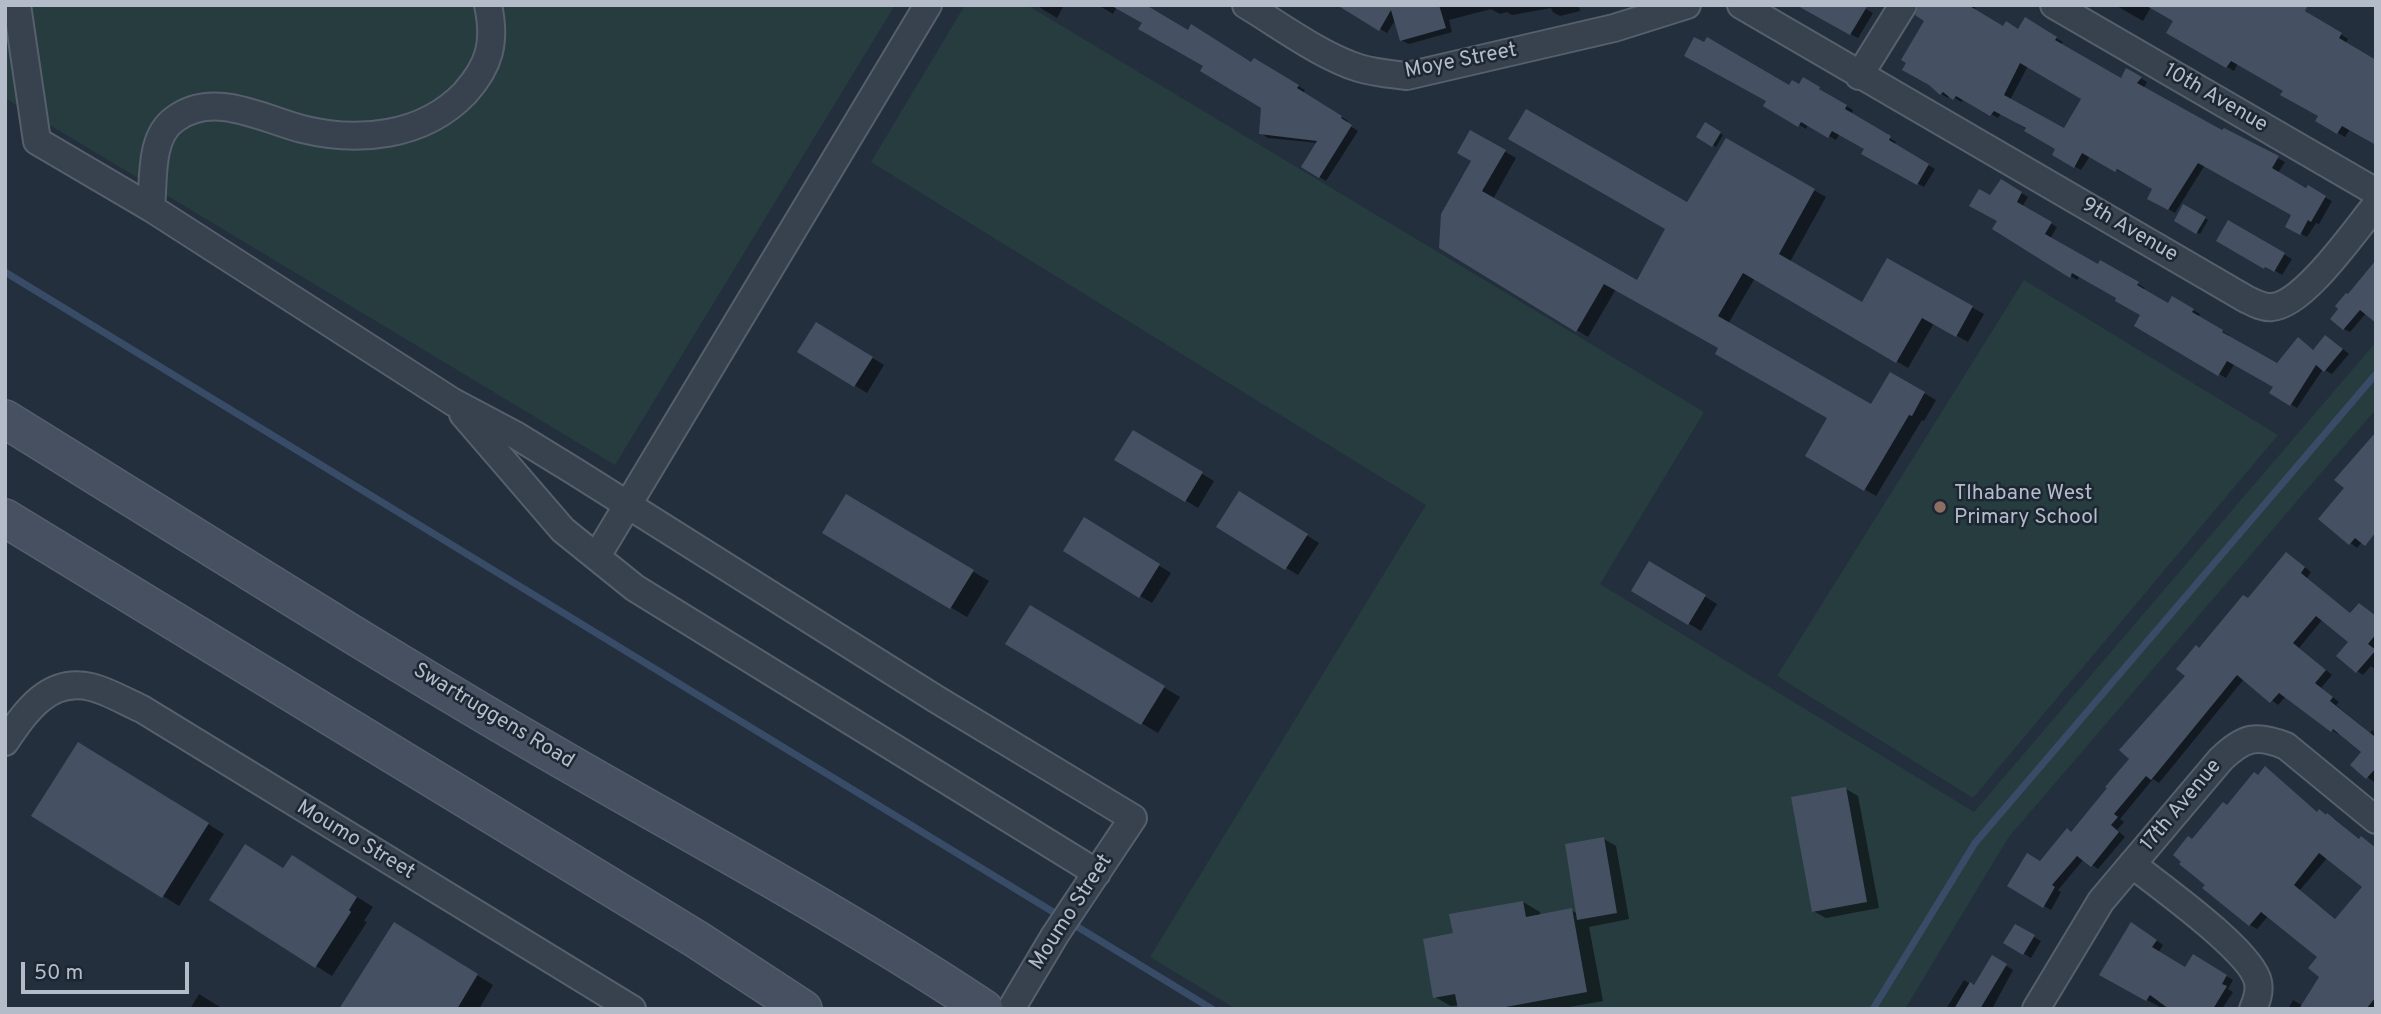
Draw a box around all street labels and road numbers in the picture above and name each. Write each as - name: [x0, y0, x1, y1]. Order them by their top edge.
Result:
- street label: Moye Street: [1403, 39, 1519, 85]
- street label: 10th Avenue: [2159, 59, 2271, 139]
- street label: 9th Avenue: [2076, 193, 2182, 269]
- street label: Swartruggens Road: [408, 659, 578, 775]
- street label: 17th Avenue: [2136, 755, 2228, 857]
- street label: Moumo Street: [291, 796, 419, 886]
- street label: Moumo Street: [1025, 850, 1119, 976]

